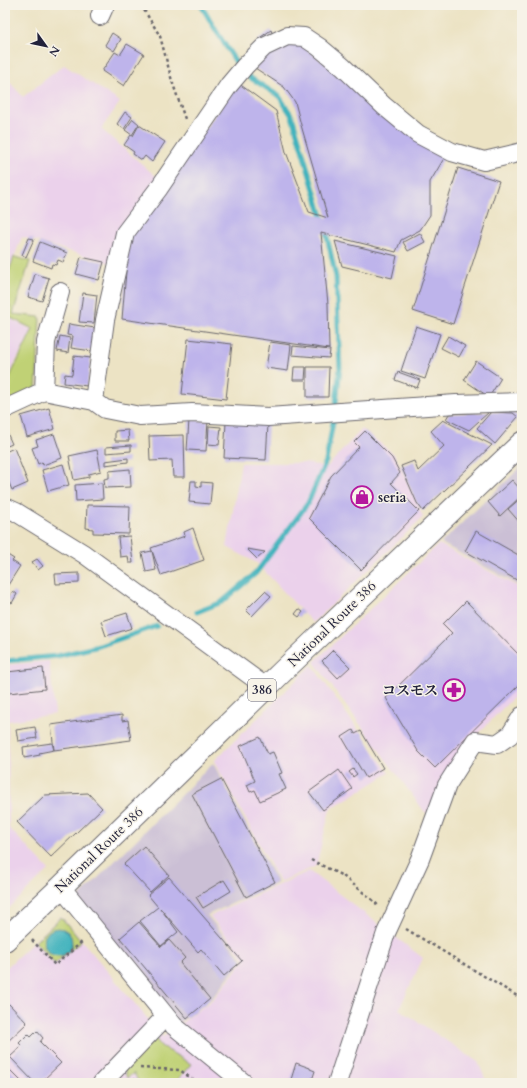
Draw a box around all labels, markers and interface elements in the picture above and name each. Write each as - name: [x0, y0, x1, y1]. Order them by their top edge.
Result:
- north arrow: [26, 26, 66, 66]
- text: N: [45, 43, 63, 60]
- shop icon: seria: [349, 484, 375, 510]
- place label: seria: [378, 488, 407, 507]
- street label: National Route 386: [284, 577, 380, 671]
- pharmacy icon: コスモス: [441, 677, 467, 703]
- road number: 386: [248, 679, 276, 701]
- place label: コスモス: [382, 681, 438, 700]
- street label: National Route 386: [51, 803, 147, 897]

